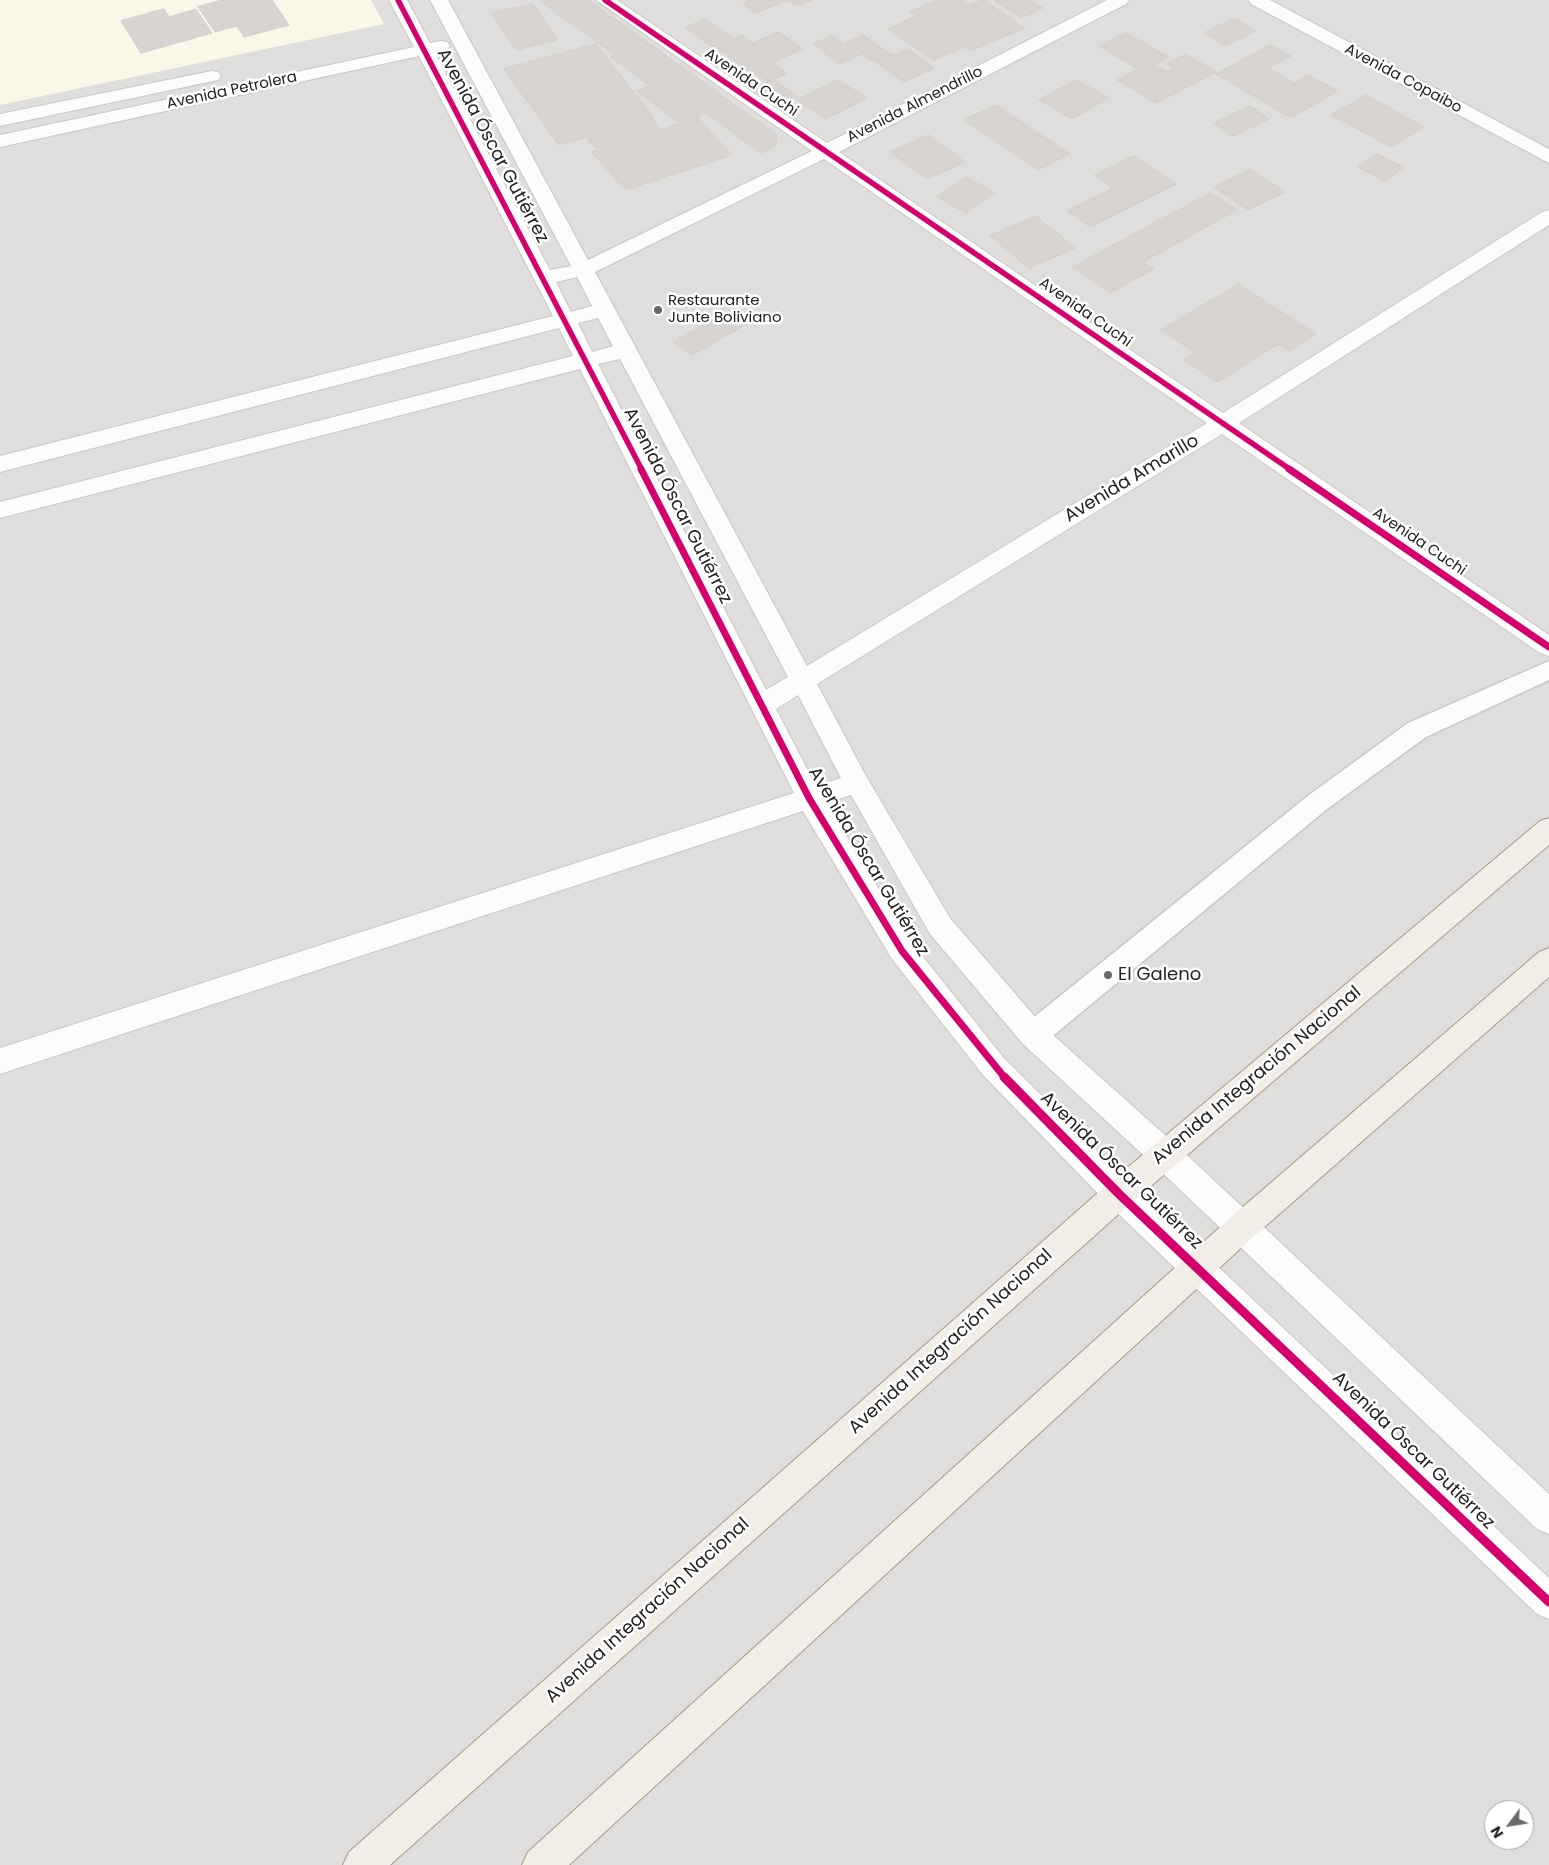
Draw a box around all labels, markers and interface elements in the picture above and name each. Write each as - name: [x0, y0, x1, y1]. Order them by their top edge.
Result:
- street label: Avenida Copaibo: [1341, 40, 1465, 118]
- street label: Avenida Óscar Gutiérrez: [432, 45, 552, 247]
- street label: Avenida Cuchi: [701, 45, 801, 121]
- street label: Avenida Almendrillo: [844, 63, 986, 147]
- street label: Avenida Petrolera: [165, 68, 299, 114]
- street label: Avenida Cuchi: [1035, 274, 1135, 352]
- place label: Restaurante Junte Boliviano: [668, 292, 782, 327]
- marker: Restaurante Junte Boliviano: [652, 304, 664, 316]
- street label: Avenida Óscar Gutiérrez: [618, 404, 736, 608]
- street label: Avenida Amarillo: [1061, 430, 1203, 528]
- street label: Avenida Cuchi: [1369, 504, 1469, 580]
- street label: Avenida Óscar Gutiérrez: [803, 763, 933, 961]
- place label: El Galeno: [1118, 964, 1201, 986]
- marker: El Galeno: [1102, 969, 1114, 981]
- street label: Avenida Integración Nacional: [1148, 982, 1366, 1170]
- street label: Avenida Óscar Gutiérrez: [1035, 1088, 1207, 1254]
- street label: Avenida Integración Nacional: [845, 1245, 1057, 1439]
- street label: Avenida Óscar Gutiérrez: [1327, 1368, 1499, 1534]
- street label: Avenida Integración Nacional: [542, 1514, 754, 1708]
- north arrow: [1484, 1800, 1534, 1850]
- text: N: [1486, 1823, 1508, 1842]

